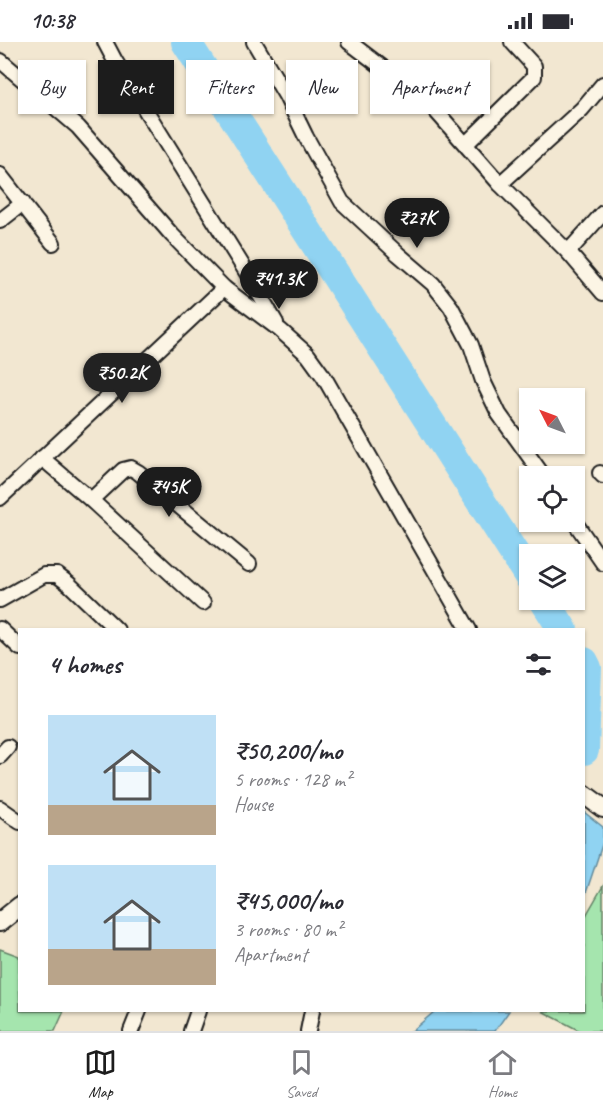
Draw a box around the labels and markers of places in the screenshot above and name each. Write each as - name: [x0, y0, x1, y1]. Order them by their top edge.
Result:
- pin: ₹27K: [381, 198, 453, 249]
- pin: ₹41.3K: [230, 259, 328, 310]
- pin: ₹50.2K: [73, 353, 171, 404]
- pin: ₹45K: [133, 467, 205, 518]

